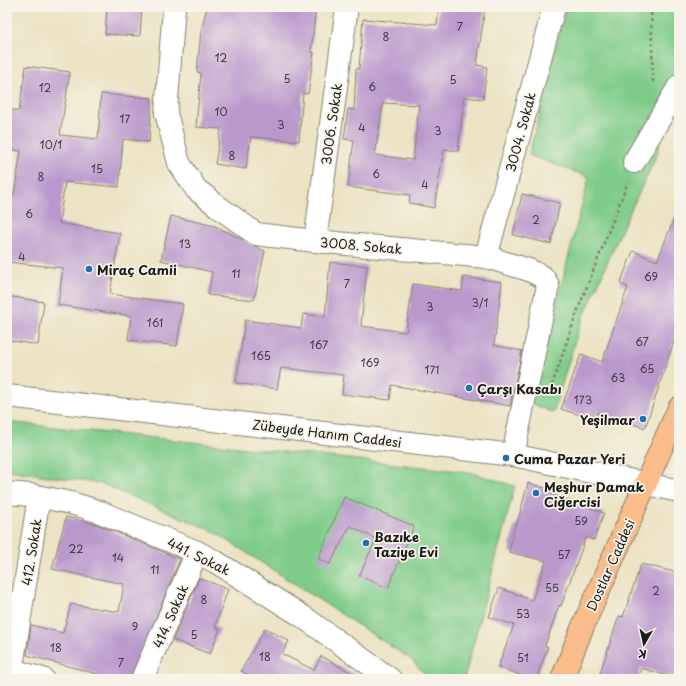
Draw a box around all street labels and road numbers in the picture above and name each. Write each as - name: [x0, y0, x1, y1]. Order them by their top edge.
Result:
- street label: 3006. Sokak: [316, 81, 346, 166]
- street label: 3004. Sokak: [500, 89, 540, 174]
- street label: 3008. Sokak: [319, 232, 404, 258]
- street label: Zübeyde Hanım Caddesi: [251, 414, 403, 452]
- street label: Dostlar Caddesi: [581, 516, 639, 614]
- street label: 412. Sokak: [16, 517, 46, 587]
- street label: 441. Sokak: [164, 533, 234, 580]
- street label: 414. Sokak: [147, 581, 193, 651]

